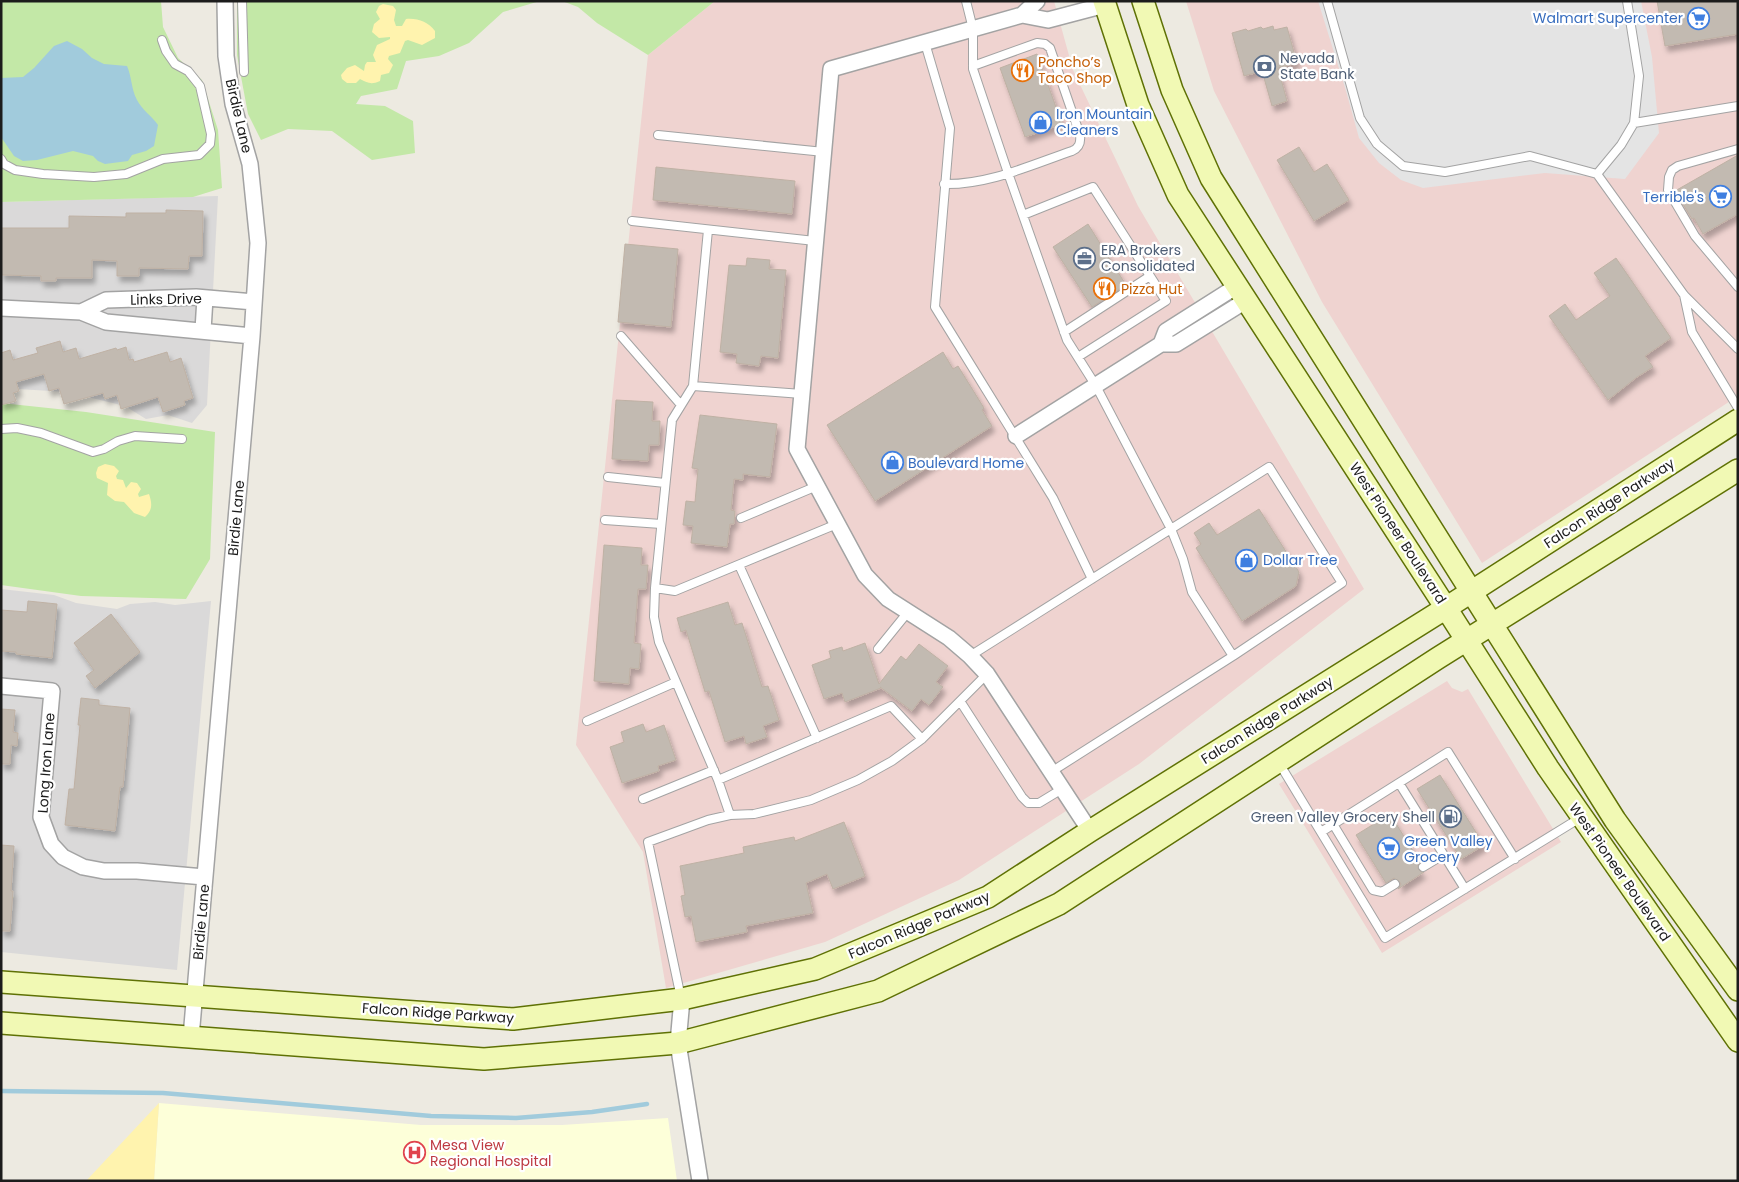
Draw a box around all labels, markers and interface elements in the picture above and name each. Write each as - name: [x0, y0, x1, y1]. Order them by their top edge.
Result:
- supermarket icon: Walmart Supercenter: [1687, 6, 1711, 30]
- place label: Walmart Supercenter: [1533, 8, 1683, 28]
- place label: Nevada State Bank: [1280, 48, 1355, 84]
- place label: Poncho’s Taco Shop: [1038, 52, 1112, 88]
- bank icon: Nevada State Bank: [1252, 54, 1276, 78]
- restaurant icon: Poncho’s Taco Shop: [1010, 58, 1034, 82]
- street label: Birdie Lane: [221, 77, 257, 155]
- place label: Iron Mountain Cleaners: [1056, 104, 1152, 140]
- shop icon: Iron Mountain Cleaners: [1028, 110, 1052, 134]
- supermarket icon: Terrible's: [1708, 185, 1732, 209]
- place label: Terrible's: [1643, 187, 1704, 207]
- place label: ERA Brokers Consolidated: [1101, 240, 1195, 276]
- office icon: ERA Brokers Consolidated: [1073, 246, 1097, 270]
- restaurant icon: Pizza Hut: [1093, 277, 1117, 301]
- place label: Pizza Hut: [1121, 279, 1182, 299]
- street label: Links Drive: [130, 288, 202, 310]
- shop icon: Boulevard Home: [880, 451, 904, 475]
- place label: Boulevard Home: [908, 453, 1024, 473]
- street label: Falcon Ridge Parkway: [1540, 453, 1678, 553]
- street label: West Pioneer Boulevard: [1345, 458, 1451, 608]
- street label: Birdie Lane: [223, 479, 249, 557]
- shop icon: Dollar Tree: [1235, 548, 1259, 572]
- place label: Dollar Tree: [1263, 550, 1338, 570]
- street label: Falcon Ridge Parkway: [1197, 671, 1337, 769]
- street label: Long Iron Lane: [33, 712, 60, 814]
- street label: West Pioneer Boulevard: [1565, 799, 1675, 945]
- fuel station icon: Green Valley Grocery Shell: [1439, 805, 1463, 829]
- place label: Green Valley Grocery Shell: [1251, 807, 1435, 827]
- place label: Green Valley Grocery: [1404, 831, 1493, 867]
- supermarket icon: Green Valley Grocery: [1376, 837, 1400, 861]
- street label: Birdie Lane: [188, 883, 214, 961]
- street label: Falcon Ridge Parkway: [845, 886, 993, 964]
- street label: Falcon Ridge Parkway: [361, 998, 515, 1028]
- place label: Mesa View Regional Hospital: [430, 1135, 552, 1171]
- hospital icon: Mesa View Regional Hospital: [402, 1141, 426, 1165]

